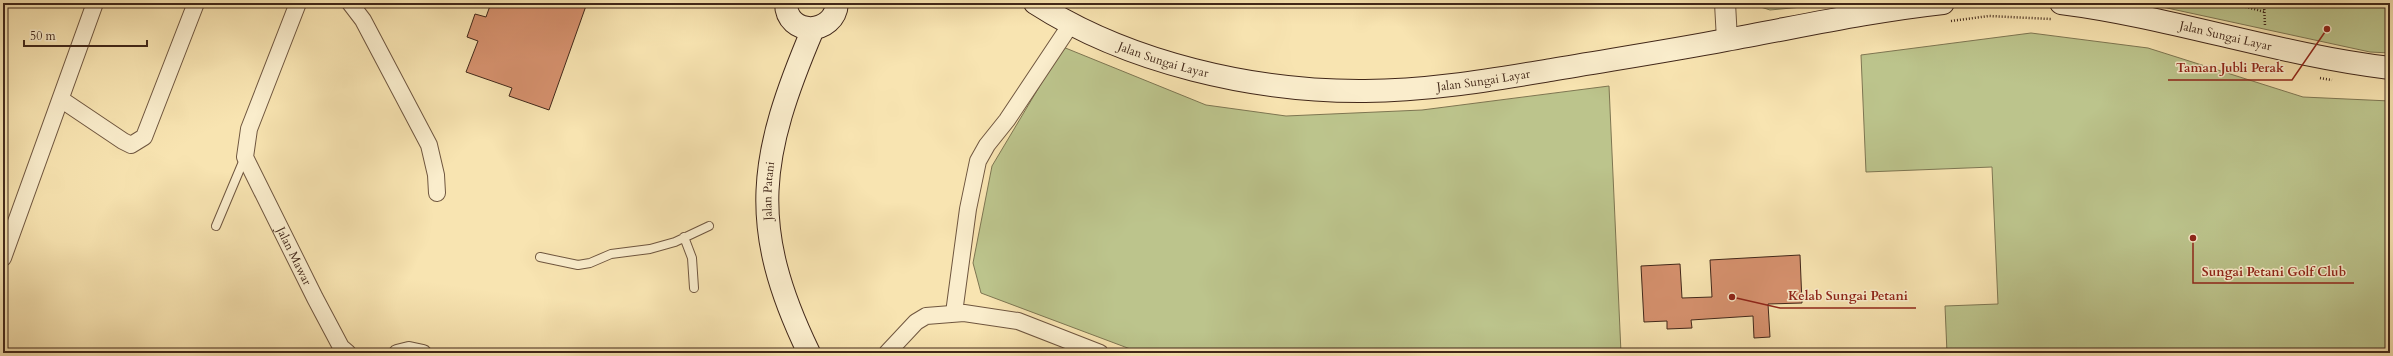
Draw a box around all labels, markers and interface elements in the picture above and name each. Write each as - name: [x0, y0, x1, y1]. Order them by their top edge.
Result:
- street label: Jalan Sungai Layar: [2176, 17, 2274, 54]
- scale bar: [24, 22, 147, 48]
- text: 50 m: [30, 28, 57, 44]
- street label: Jalan Sungai Layar: [1114, 37, 1211, 81]
- callout: Taman Jubli Perak: [2168, 55, 2292, 80]
- text: Taman Jubli Perak: [2176, 59, 2285, 77]
- street label: Jalan Sungai Layar: [1434, 65, 1532, 95]
- street label: Jalan Patani: [759, 160, 778, 223]
- street label: Jalan Mawar: [272, 222, 316, 288]
- callout: Sungai Petani Golf Club: [2193, 258, 2354, 283]
- text: Sungai Petani Golf Club: [2202, 263, 2346, 281]
- callout: Kelab Sungai Petani: [1780, 283, 1916, 308]
- text: Kelab Sungai Petani: [1788, 287, 1908, 305]

